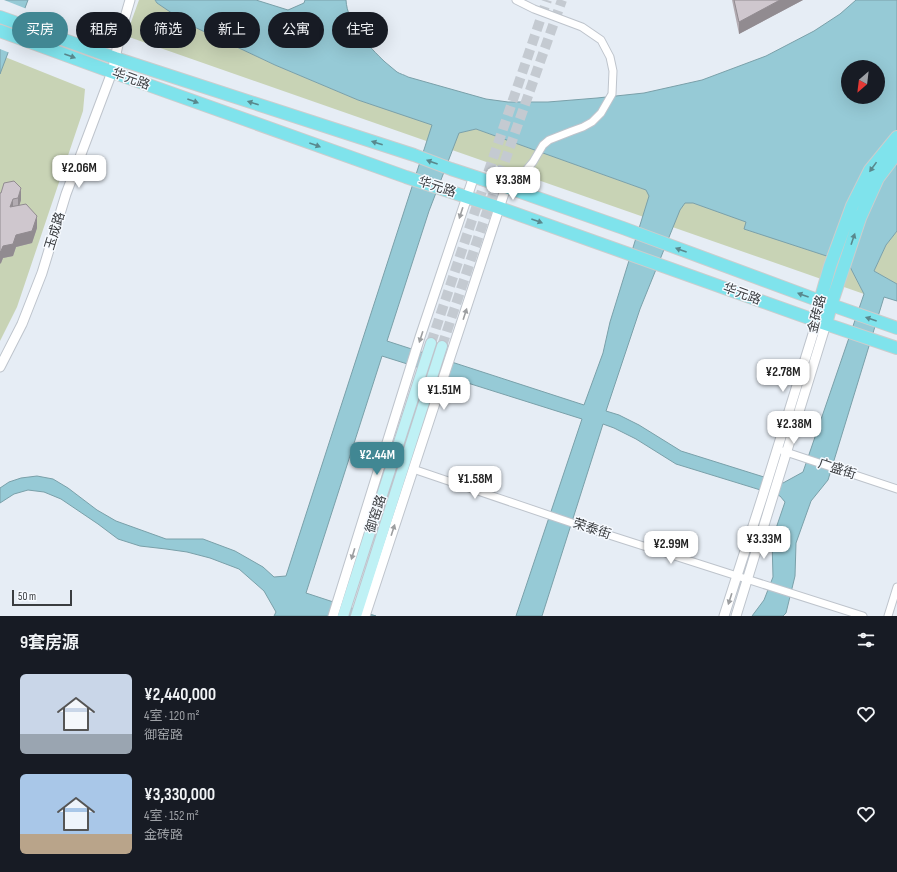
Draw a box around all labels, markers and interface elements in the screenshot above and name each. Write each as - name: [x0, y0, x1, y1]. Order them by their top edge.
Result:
- chip: 买房: [12, 12, 68, 48]
- chip: 租房: [76, 12, 132, 48]
- chip: 筛选: [140, 12, 196, 48]
- chip: 新上: [204, 12, 260, 48]
- chip: 公寓: [268, 12, 324, 48]
- chip: 住宅: [332, 12, 388, 48]
- one-way arrow: [65, 54, 77, 60]
- north arrow: [841, 60, 885, 104]
- map controls: [841, 60, 885, 104]
- street label: 华元路: [110, 65, 152, 93]
- one-way arrow: [187, 98, 199, 104]
- one-way arrow: [247, 100, 259, 106]
- one-way arrow: [370, 140, 382, 146]
- one-way arrow: [309, 142, 321, 148]
- pin: ¥2.06M: [46, 155, 112, 189]
- one-way arrow: [426, 158, 438, 164]
- text: ¥2.06M: [61, 160, 97, 176]
- one-way arrow: [869, 162, 877, 173]
- pin: ¥3.38M: [480, 167, 546, 201]
- text: ¥3.38M: [495, 172, 531, 188]
- street label: 华元路: [416, 173, 458, 201]
- one-way arrow: [458, 207, 464, 219]
- street label: 玉成路: [42, 210, 68, 252]
- one-way arrow: [531, 218, 543, 224]
- one-way arrow: [850, 232, 856, 244]
- one-way arrow: [675, 246, 687, 252]
- street label: 华元路: [721, 280, 763, 308]
- one-way arrow: [797, 292, 809, 298]
- street label: 金砖路: [805, 293, 829, 335]
- one-way arrow: [462, 308, 468, 320]
- one-way arrow: [865, 315, 877, 321]
- one-way arrow: [418, 331, 424, 343]
- pin: ¥2.78M: [750, 359, 816, 393]
- text: ¥2.78M: [766, 364, 800, 380]
- pin: ¥1.51M: [411, 377, 477, 411]
- text: ¥1.51M: [427, 382, 461, 398]
- pin: ¥2.38M: [761, 411, 827, 445]
- text: ¥2.38M: [776, 416, 812, 432]
- pin: ¥2.44M: [344, 442, 410, 476]
- text: ¥2.44M: [359, 447, 395, 463]
- street label: 广盛街: [816, 455, 858, 483]
- pin: ¥1.58M: [442, 466, 508, 500]
- text: ¥1.58M: [457, 471, 493, 487]
- street label: 御窑路: [362, 493, 390, 535]
- street label: 荣泰街: [571, 515, 613, 543]
- one-way arrow: [390, 524, 396, 536]
- pin: ¥3.33M: [731, 526, 797, 560]
- pin: ¥2.99M: [638, 531, 704, 565]
- text: ¥3.33M: [746, 531, 782, 547]
- text: ¥2.99M: [653, 536, 689, 552]
- one-way arrow: [350, 549, 356, 561]
- scale bar: [12, 588, 72, 607]
- text: 50 m: [18, 590, 36, 603]
- one-way arrow: [726, 593, 732, 605]
- icon: filters: [855, 629, 877, 651]
- text: 9套房源: [20, 633, 79, 653]
- text: ¥2,440,000: [144, 685, 216, 705]
- icon: home: [52, 690, 100, 738]
- icon: heart: [855, 703, 877, 725]
- text: 4室 · 120 m²: [144, 708, 199, 724]
- text: 御窑路: [144, 727, 183, 743]
- text: ¥3,330,000: [144, 785, 215, 805]
- icon: home: [52, 790, 100, 838]
- icon: heart: [855, 803, 877, 825]
- text: 4室 · 152 m²: [144, 808, 199, 824]
- text: 金砖路: [144, 827, 183, 843]

